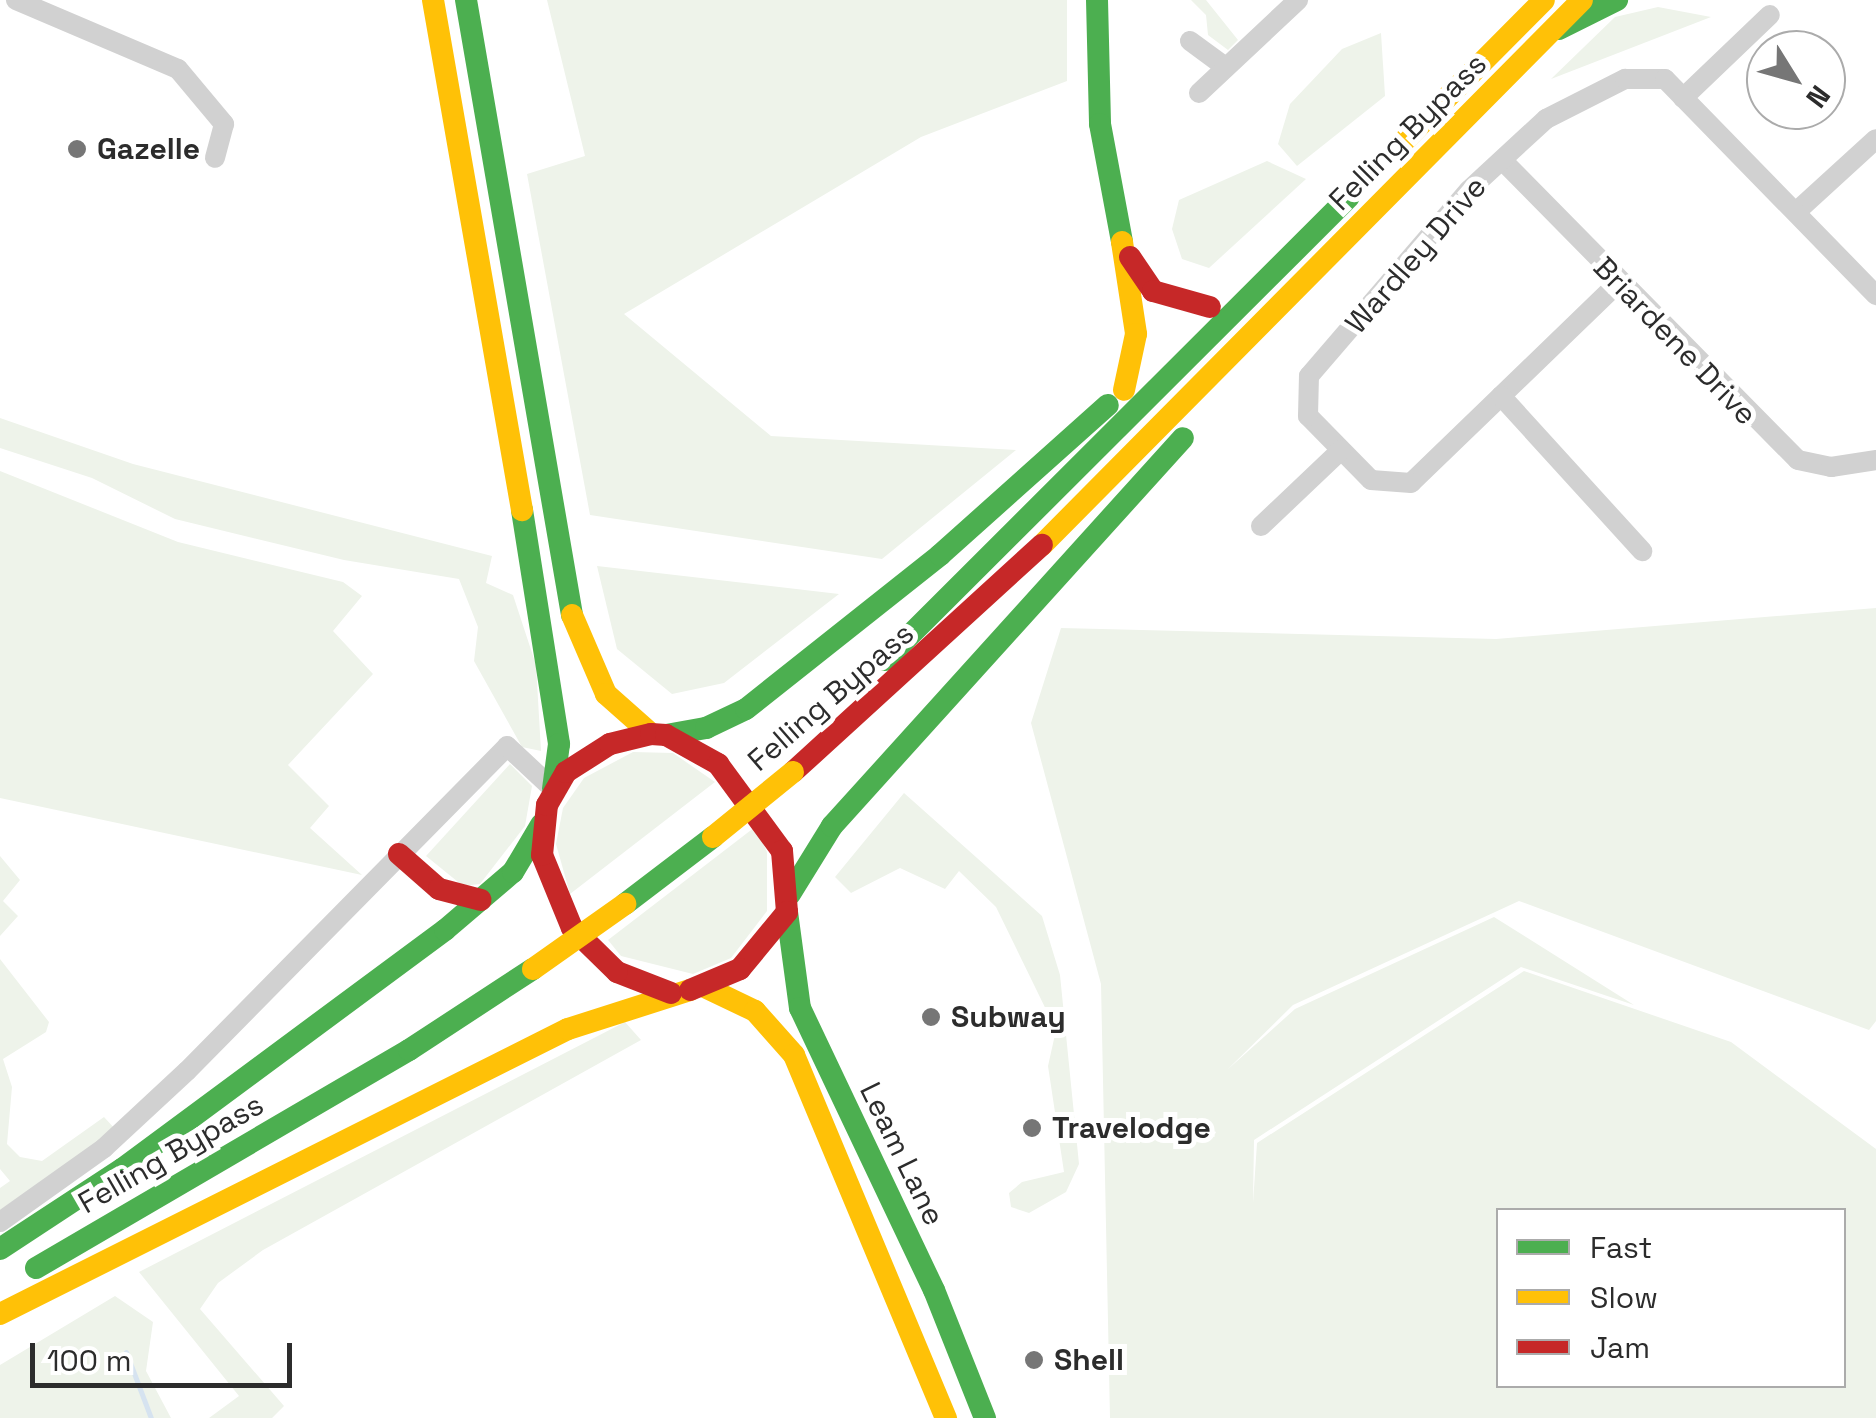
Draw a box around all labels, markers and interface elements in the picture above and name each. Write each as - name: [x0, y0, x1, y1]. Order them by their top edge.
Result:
- north arrow: [1746, 30, 1846, 130]
- street label: Felling Bypass: [1322, 46, 1494, 218]
- text: N: [1798, 79, 1838, 115]
- place label: Gazelle: [97, 131, 200, 167]
- marker: Gazelle: [66, 138, 88, 160]
- street label: Wardley Drive: [1338, 169, 1494, 341]
- street label: Briardene Drive: [1586, 250, 1764, 432]
- street label: Felling Bypass: [741, 615, 921, 779]
- place label: Subway: [951, 999, 1066, 1035]
- marker: Subway: [920, 1006, 942, 1028]
- street label: Leam Lane: [852, 1077, 952, 1231]
- street label: Felling Bypass: [72, 1087, 270, 1221]
- place label: Travelodge: [1052, 1110, 1211, 1146]
- marker: Travelodge: [1021, 1117, 1043, 1139]
- legend: [1496, 1208, 1846, 1388]
- text: Fast: [1590, 1228, 1652, 1267]
- text: Slow: [1590, 1278, 1658, 1317]
- scale bar: [35, 1323, 298, 1385]
- text: Jam: [1590, 1328, 1650, 1367]
- text: 100 m: [47, 1341, 132, 1380]
- place label: Shell: [1054, 1342, 1124, 1378]
- marker: Shell: [1023, 1349, 1045, 1371]

